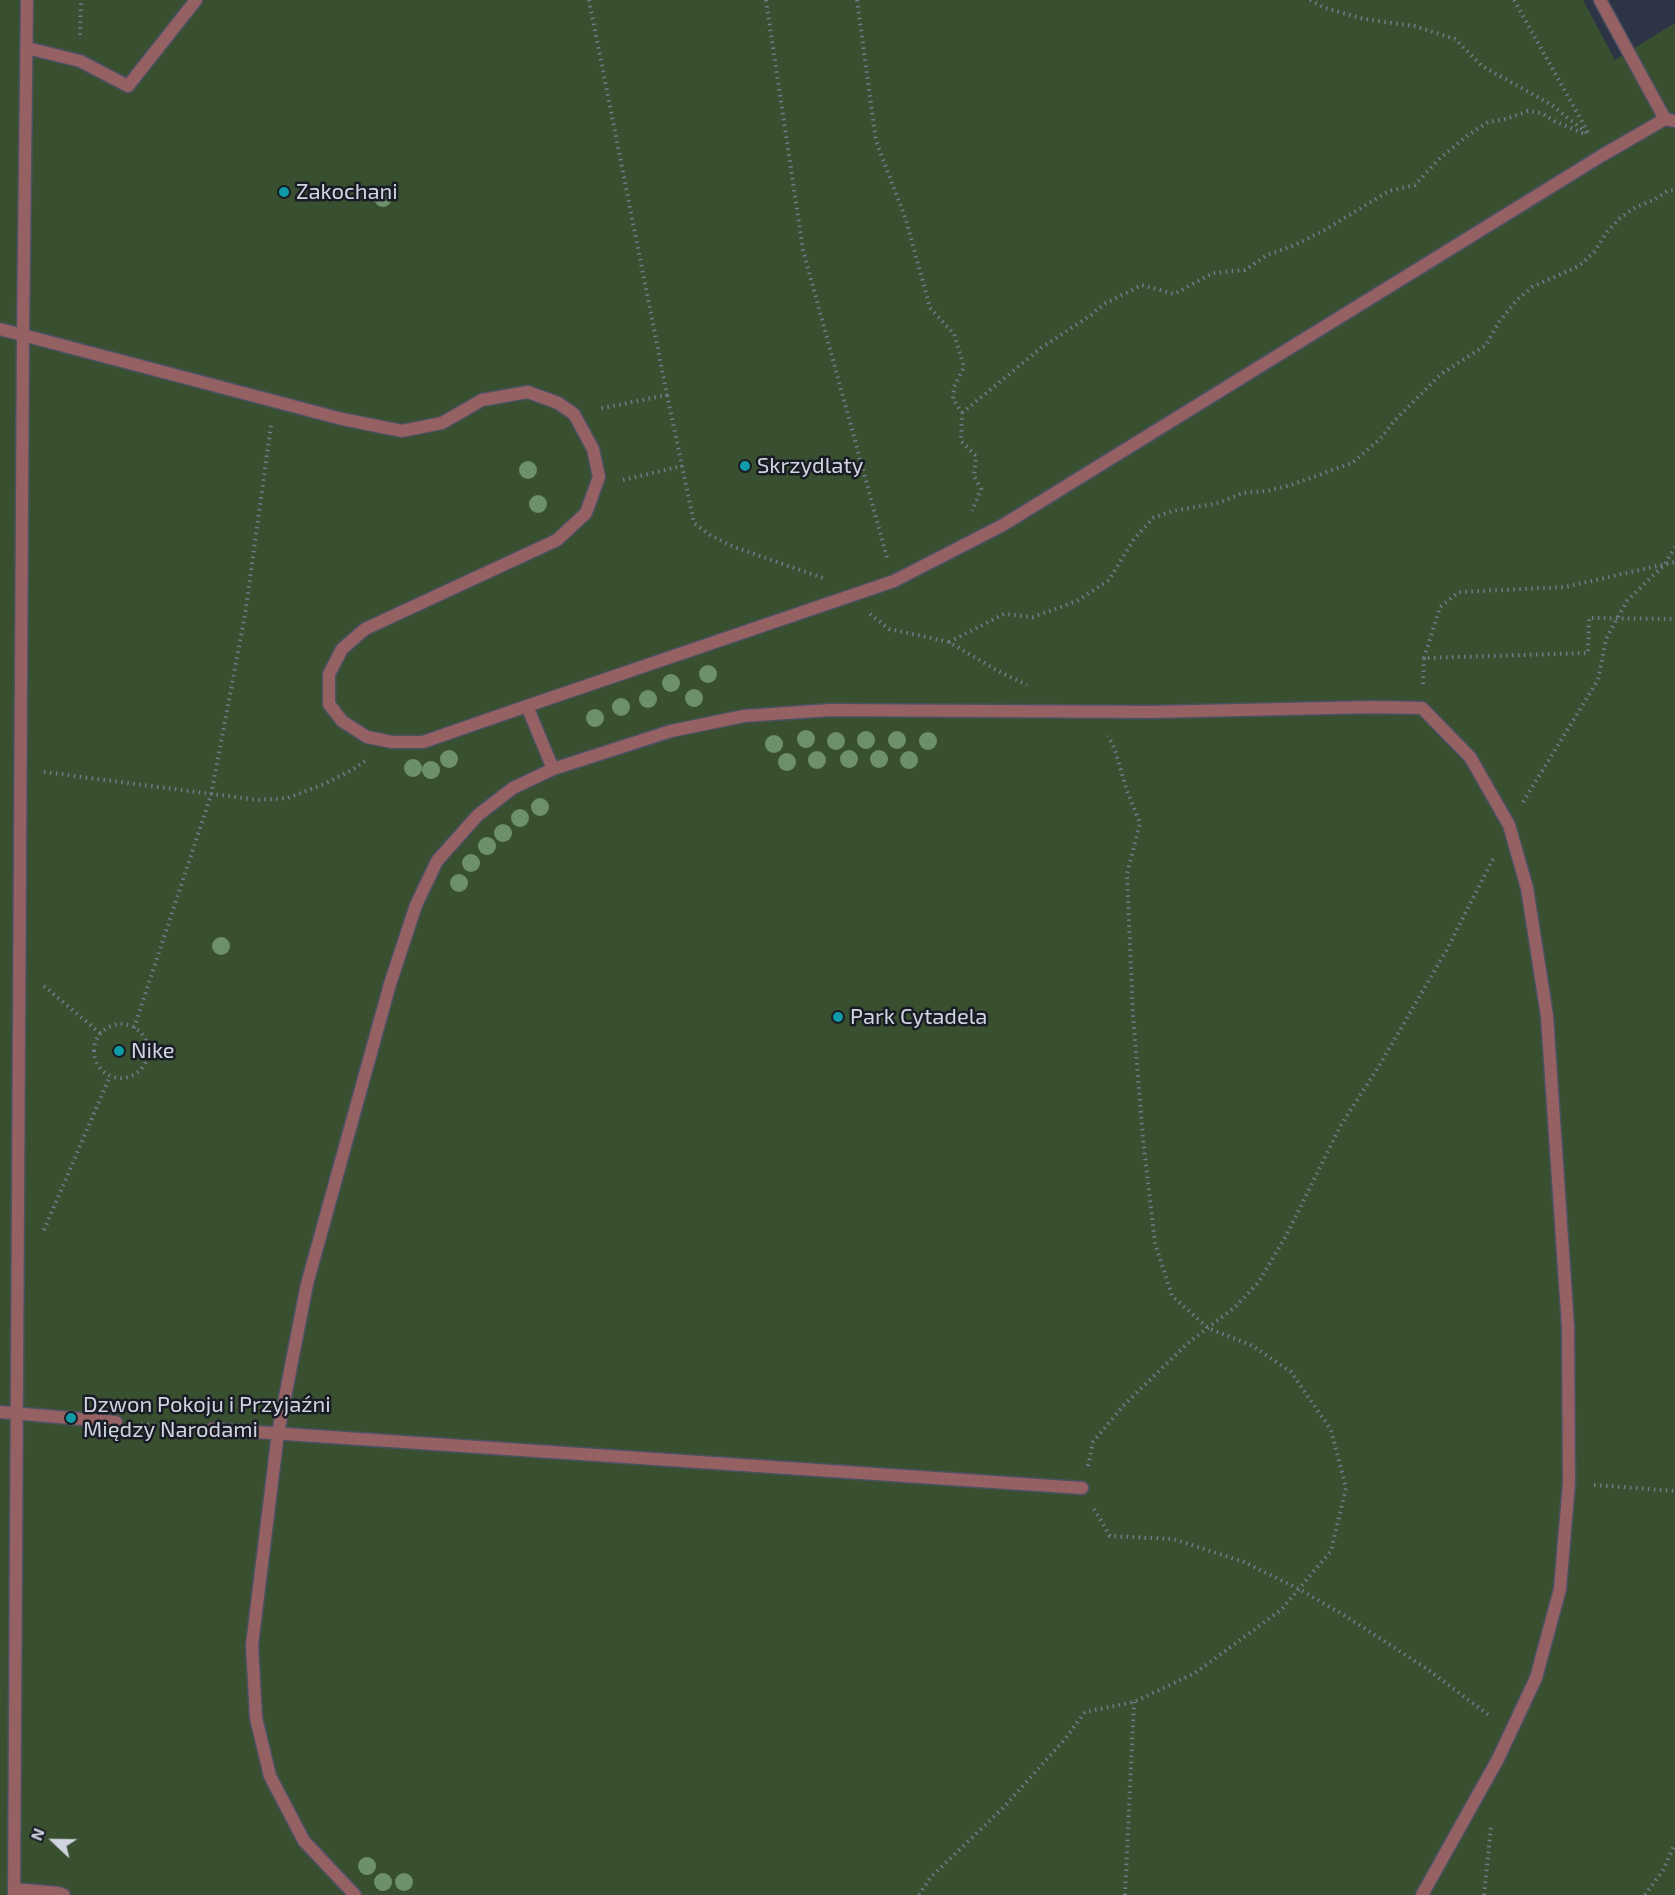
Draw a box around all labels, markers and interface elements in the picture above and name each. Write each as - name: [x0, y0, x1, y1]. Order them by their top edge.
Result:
- place label: Zakochani: [296, 179, 398, 205]
- marker: Zakochani: [277, 185, 291, 199]
- place label: Skrzydlaty: [757, 453, 863, 479]
- marker: Skrzydlaty: [738, 459, 752, 473]
- place label: Park Cytadela: [850, 1004, 987, 1030]
- marker: Park Cytadela: [831, 1010, 845, 1024]
- place label: Nike: [131, 1038, 175, 1064]
- marker: Nike: [112, 1044, 126, 1058]
- place label: Dzwon Pokoju i Przyjaźni Między Narodami: [83, 1392, 331, 1444]
- marker: Dzwon Pokoju i Przyjaźni Między Narodami: [64, 1411, 78, 1425]
- north arrow: [24, 1811, 84, 1871]
- text: N: [26, 1825, 48, 1843]

